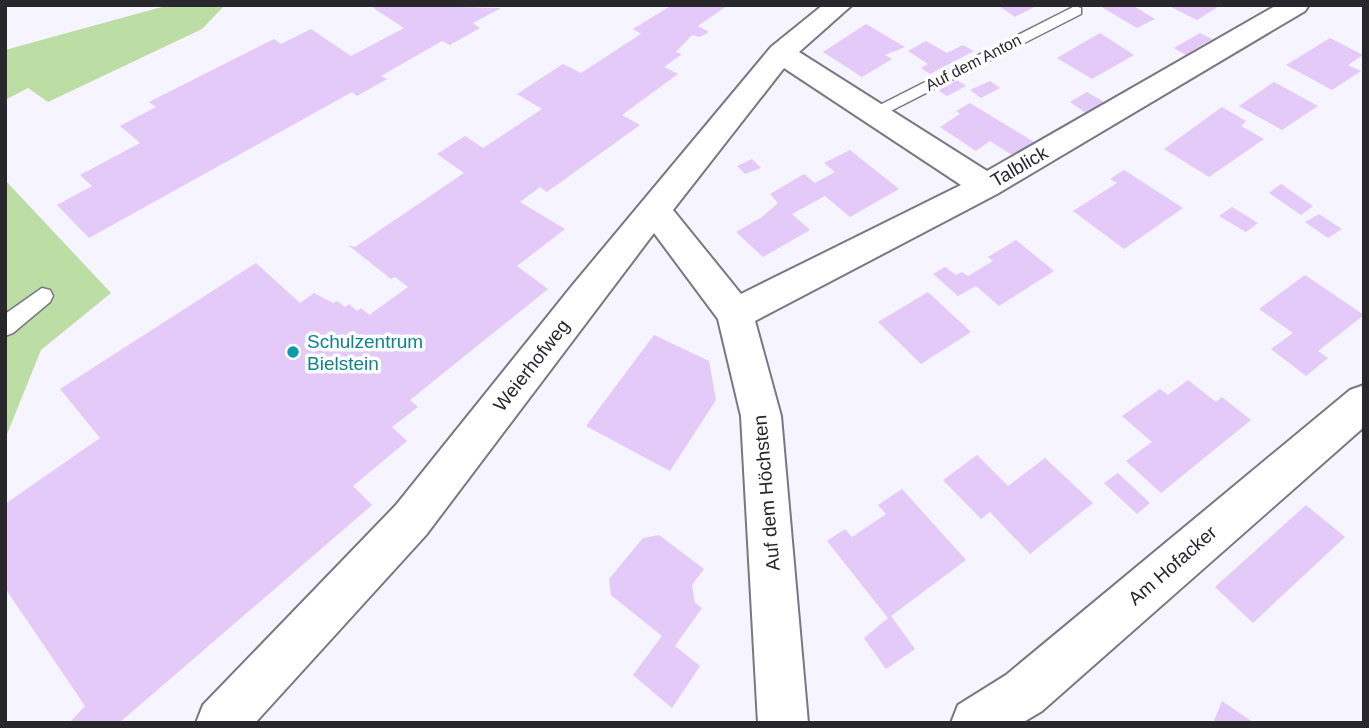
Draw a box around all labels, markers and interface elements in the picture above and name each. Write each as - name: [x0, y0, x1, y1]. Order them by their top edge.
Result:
- street label: Auf dem Anton: [923, 31, 1024, 94]
- street label: Talblick: [987, 142, 1052, 191]
- street label: Weierhofweg: [489, 315, 574, 415]
- place label: Schulzentrum Bielstein: [307, 331, 423, 374]
- marker: Schulzentrum Bielstein: [285, 344, 301, 360]
- street label: Auf dem Höchsten: [749, 414, 784, 572]
- street label: Am Hofacker: [1124, 521, 1221, 609]

